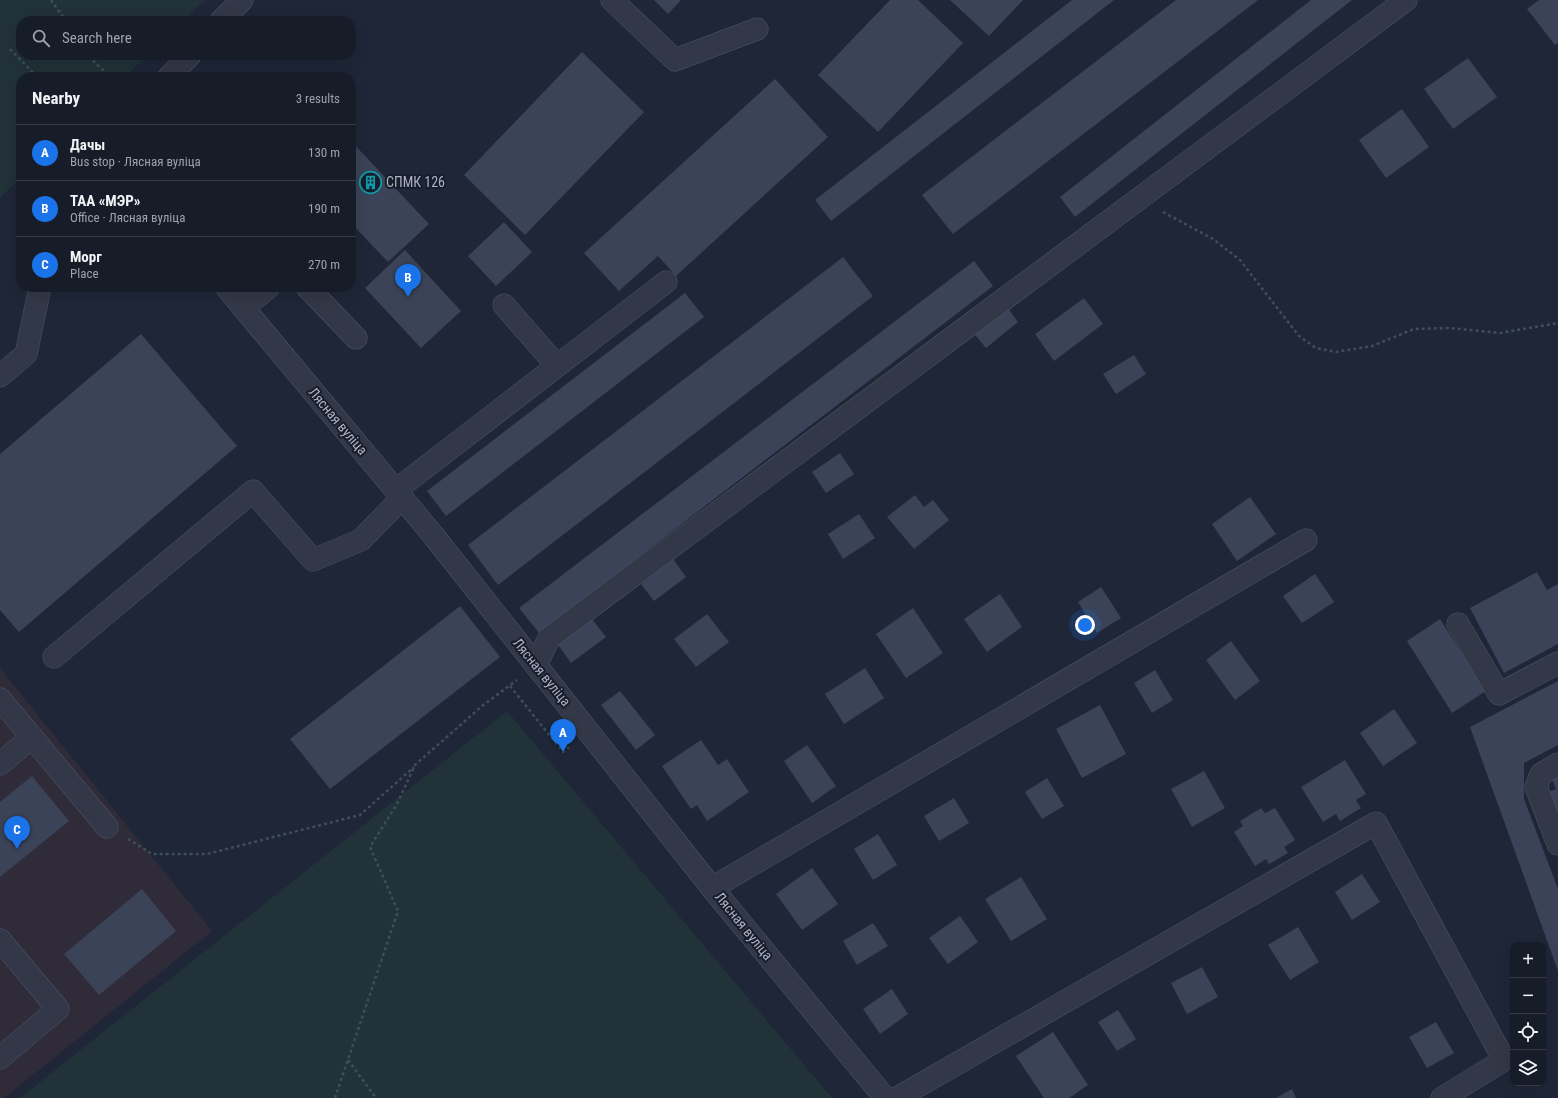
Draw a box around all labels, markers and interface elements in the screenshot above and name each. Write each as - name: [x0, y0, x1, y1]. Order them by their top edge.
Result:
- search box: [16, 16, 356, 60]
- icon: search: [30, 27, 52, 49]
- text: Search here: [62, 29, 132, 47]
- text: Nearby: [32, 88, 80, 108]
- text: 3 results: [296, 91, 340, 106]
- text: Дачы: [70, 136, 105, 154]
- text: A: [41, 145, 49, 160]
- text: 130 m: [308, 145, 340, 160]
- text: Bus stop · Лясная вуліца: [70, 154, 201, 169]
- building icon: СПМК 126: [357, 169, 383, 195]
- place label: СПМК 126: [386, 174, 445, 190]
- text: ТАА «МЭР»: [70, 192, 141, 210]
- text: B: [41, 201, 49, 216]
- text: 190 m: [308, 201, 340, 216]
- text: Office · Лясная вуліца: [70, 210, 185, 225]
- text: Морг: [70, 248, 102, 266]
- text: C: [41, 257, 49, 272]
- text: 270 m: [308, 257, 340, 272]
- pin: B: [395, 264, 421, 297]
- text: Place: [70, 266, 99, 281]
- street label: Лясная вуліца: [305, 384, 371, 458]
- your location: [1075, 615, 1095, 635]
- street label: Лясная вуліца: [510, 635, 574, 709]
- pin: A: [550, 719, 576, 752]
- pin: C: [4, 816, 30, 849]
- street label: Лясная вуліца: [712, 889, 776, 963]
- map controls: [1510, 942, 1546, 1086]
- button: +: [1510, 942, 1546, 978]
- button: −: [1510, 978, 1546, 1014]
- button: locate: [1510, 1014, 1546, 1050]
- button: layers: [1510, 1050, 1546, 1086]

